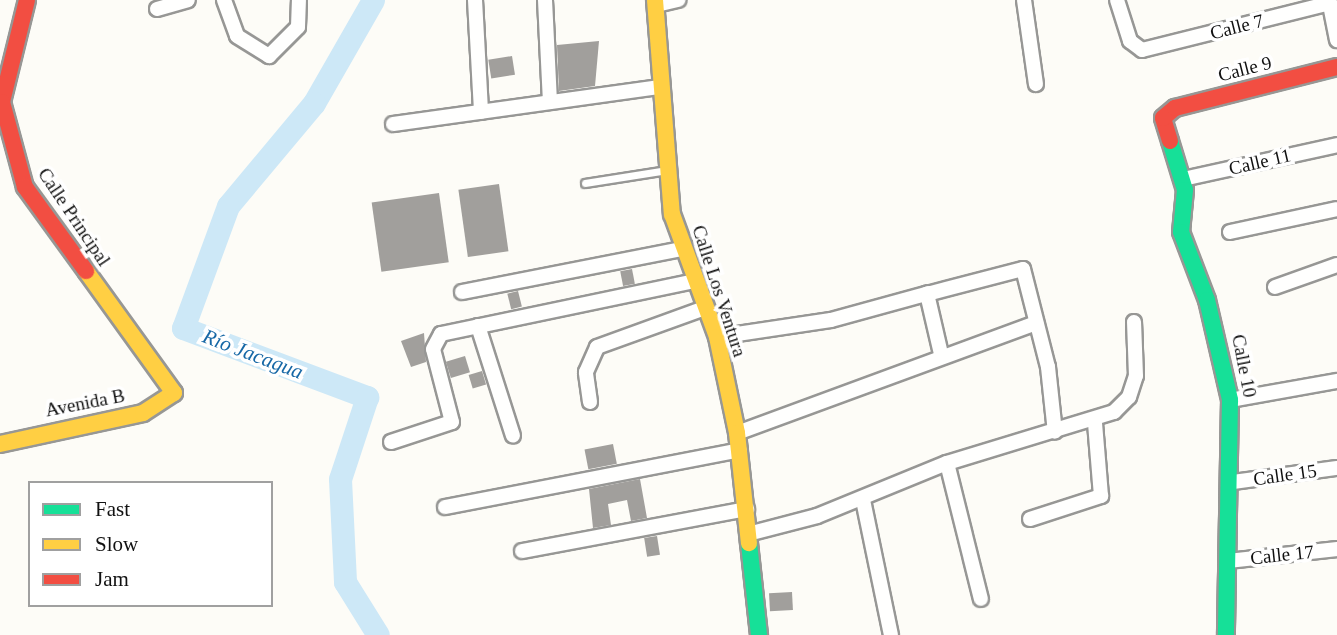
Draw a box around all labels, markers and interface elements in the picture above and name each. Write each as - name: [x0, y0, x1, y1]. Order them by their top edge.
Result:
- street label: Calle 7: [1208, 9, 1266, 45]
- street label: Calle 9: [1216, 51, 1274, 87]
- street label: Calle 11: [1227, 144, 1293, 180]
- street label: Calle Principal: [33, 164, 115, 270]
- street label: Calle Los Ventura: [687, 222, 751, 360]
- water label: Río Jacagua: [199, 323, 307, 385]
- street label: Calle 10: [1227, 332, 1261, 400]
- street label: Avenida B: [43, 384, 127, 422]
- street label: Calle 15: [1252, 459, 1318, 491]
- legend: [28, 481, 273, 607]
- text: Fast: [95, 497, 130, 521]
- text: Slow: [95, 532, 138, 556]
- street label: Calle 17: [1249, 540, 1315, 570]
- text: Jam: [95, 567, 129, 591]

